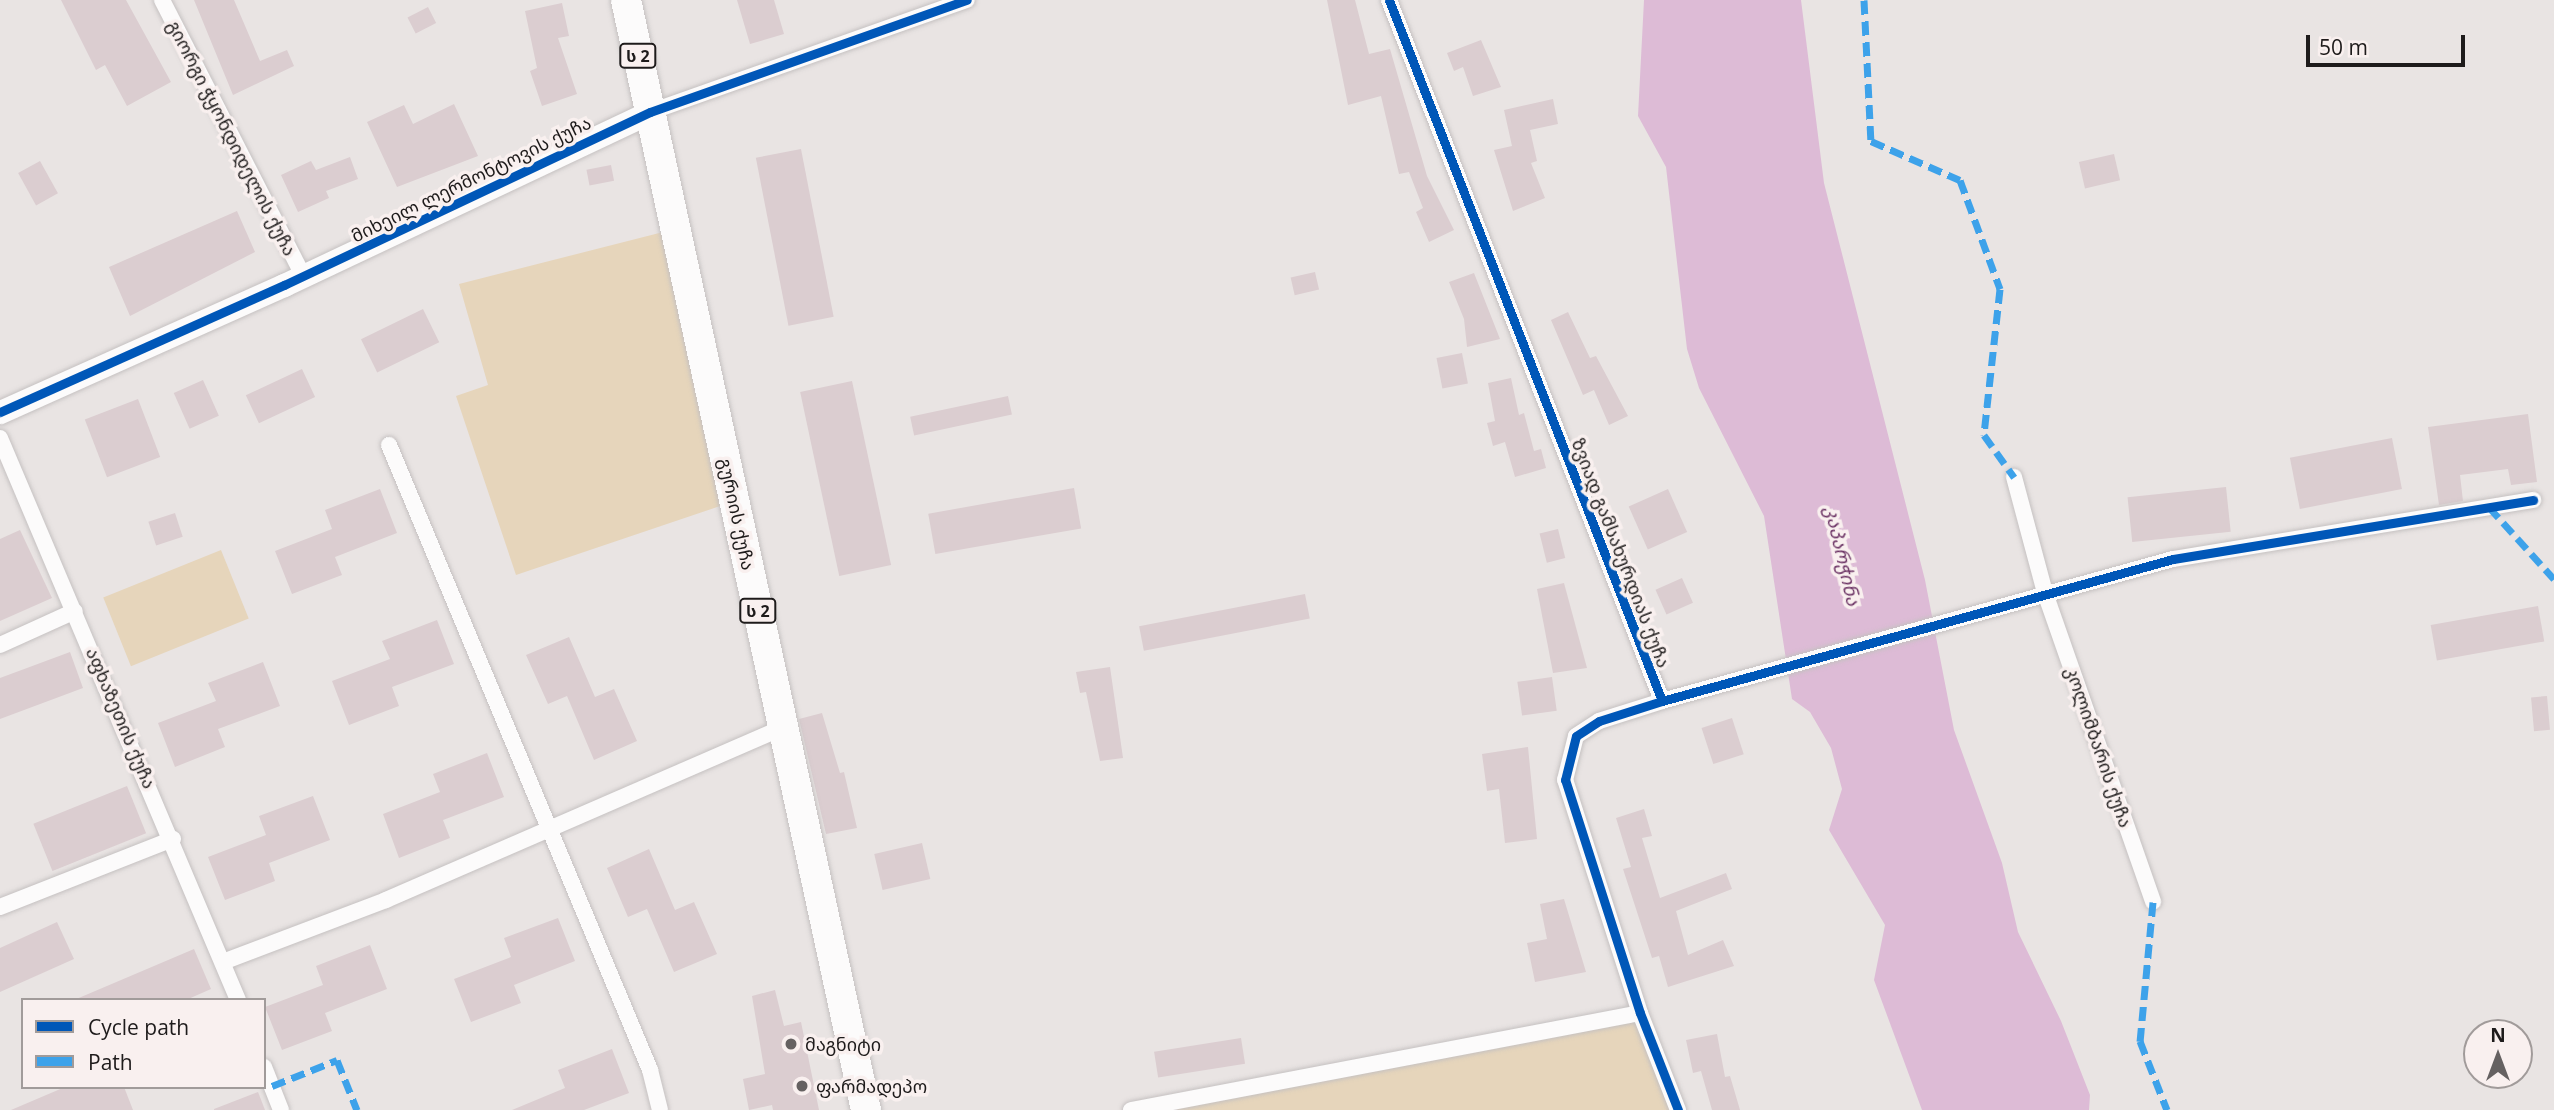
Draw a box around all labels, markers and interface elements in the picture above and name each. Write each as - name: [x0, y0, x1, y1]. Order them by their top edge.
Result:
- street label: გიორგი ჭყონდიდელის ქუჩა: [163, 17, 301, 259]
- scale bar: [2309, 21, 2468, 65]
- text: 50 m: [2319, 33, 2368, 61]
- road number: ს 2: [619, 44, 657, 68]
- street label: მიხეილ ლერმონტოვის ქუჩა: [348, 111, 594, 247]
- street label: ზვიად გამსახურდიას ქუჩა: [1567, 435, 1675, 671]
- street label: გურიის ქუჩა: [715, 456, 759, 572]
- water label: კაპარჭინა: [1819, 504, 1865, 608]
- road number: ს 2: [739, 598, 777, 624]
- street label: აფხაზეთის ქუჩა: [82, 644, 160, 792]
- street label: კოლიმბარის ქუჩა: [2061, 664, 2137, 830]
- legend: [21, 998, 266, 1089]
- text: Cycle path: [88, 1013, 189, 1041]
- north arrow: [2463, 1019, 2533, 1089]
- text: N: [2490, 1022, 2506, 1048]
- place label: მაგნიტი: [805, 1033, 881, 1055]
- marker: მაგნიტი: [783, 1036, 799, 1052]
- text: Path: [88, 1048, 133, 1076]
- place label: ფარმადეპო: [816, 1075, 927, 1097]
- marker: ფარმადეპო: [794, 1078, 810, 1094]

